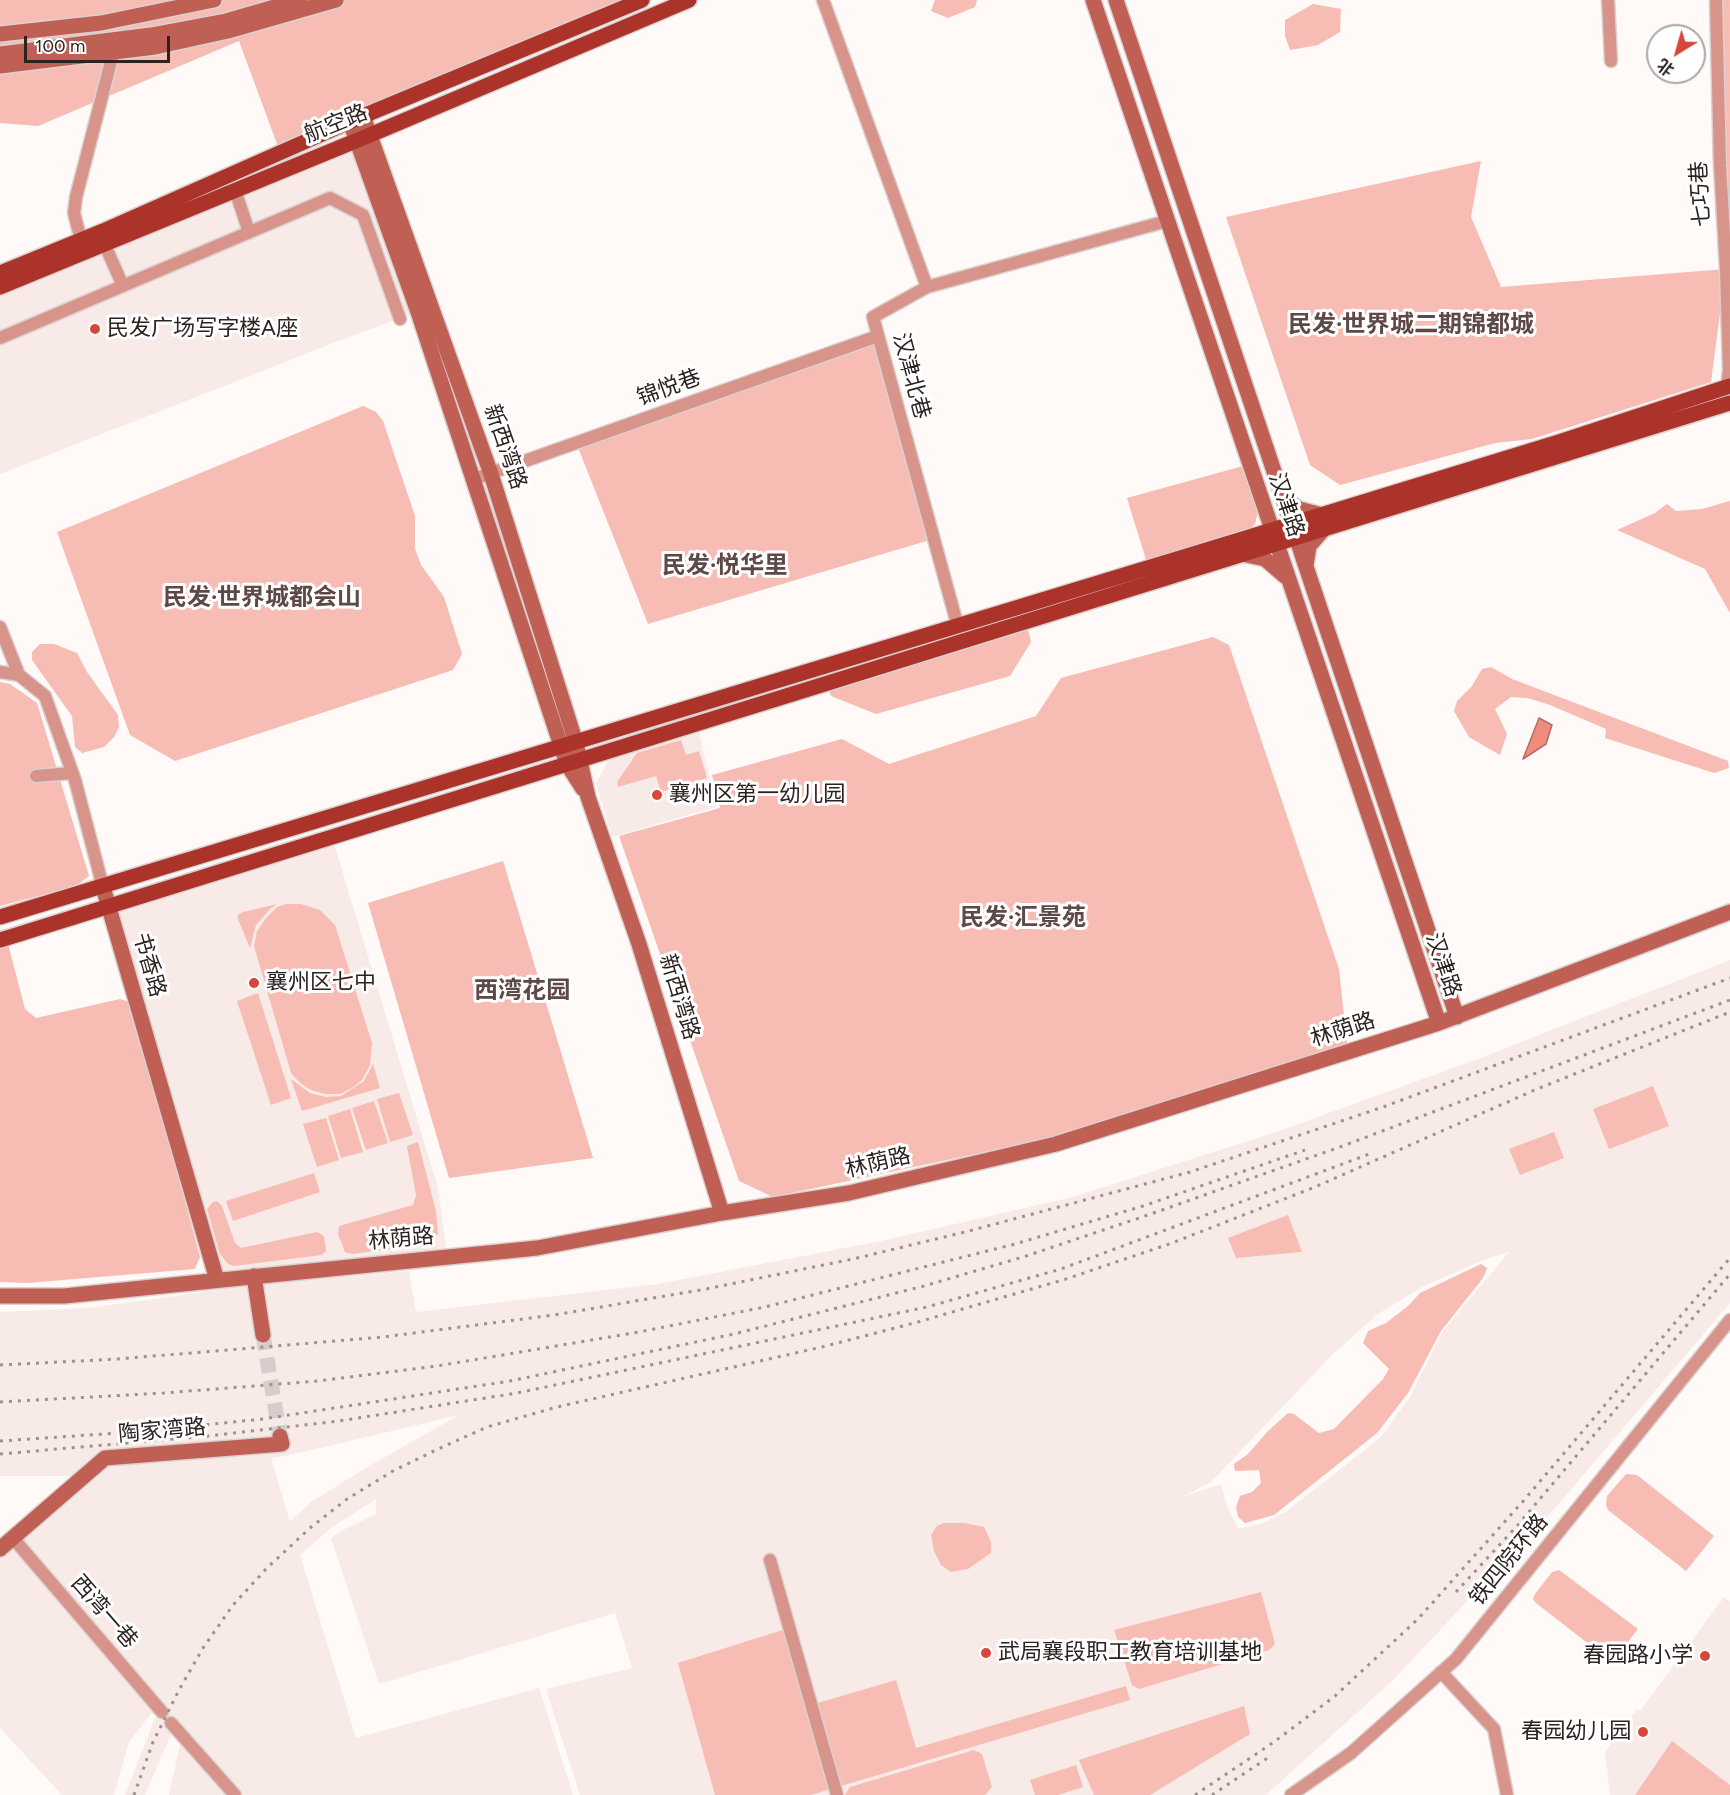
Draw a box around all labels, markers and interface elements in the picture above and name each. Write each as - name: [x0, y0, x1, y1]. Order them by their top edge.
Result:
- scale bar: [27, 24, 172, 62]
- north arrow: [1646, 24, 1706, 84]
- text: 100 m: [35, 35, 85, 57]
- text: 北: [1654, 55, 1678, 80]
- street label: 航空路: [300, 99, 372, 149]
- street label: 七巧巷: [1686, 160, 1716, 228]
- district label: 民发·世界城二期锦都城: [1288, 311, 1534, 339]
- place label: 民发广场写字楼A座: [107, 316, 298, 342]
- marker: 民发广场写字楼A座: [88, 322, 102, 336]
- street label: 汉津北巷: [887, 330, 935, 422]
- street label: 锦悦巷: [633, 364, 705, 412]
- street label: 新西湾路: [478, 401, 532, 493]
- street label: 汉津路: [1263, 470, 1309, 540]
- district label: 民发·悦华里: [662, 552, 788, 580]
- district label: 民发·世界城都会山: [163, 584, 361, 612]
- place label: 襄州区第一幼儿园: [669, 782, 845, 808]
- marker: 襄州区第一幼儿园: [650, 788, 664, 802]
- district label: 民发·汇景苑: [960, 904, 1086, 932]
- street label: 书香路: [127, 930, 171, 1000]
- street label: 汉津路: [1420, 930, 1466, 1000]
- street label: 新西湾路: [654, 951, 704, 1043]
- place label: 襄州区七中: [266, 970, 376, 996]
- marker: 襄州区七中: [247, 976, 261, 990]
- district label: 西湾花园: [474, 977, 570, 1005]
- street label: 林荫路: [1308, 1007, 1378, 1053]
- street label: 林荫路: [843, 1143, 913, 1183]
- street label: 林荫路: [367, 1223, 435, 1255]
- street label: 陶家湾路: [117, 1414, 207, 1448]
- street label: 铁四院环路: [1464, 1509, 1554, 1611]
- street label: 西湾一巷: [65, 1570, 143, 1654]
- place label: 武局襄段职工教育培训基地: [998, 1640, 1262, 1666]
- place label: 春园路小学: [1583, 1643, 1693, 1669]
- marker: 武局襄段职工教育培训基地: [979, 1646, 993, 1660]
- marker: 春园路小学: [1698, 1649, 1712, 1663]
- place label: 春园幼儿园: [1521, 1719, 1631, 1745]
- marker: 春园幼儿园: [1636, 1725, 1650, 1739]

